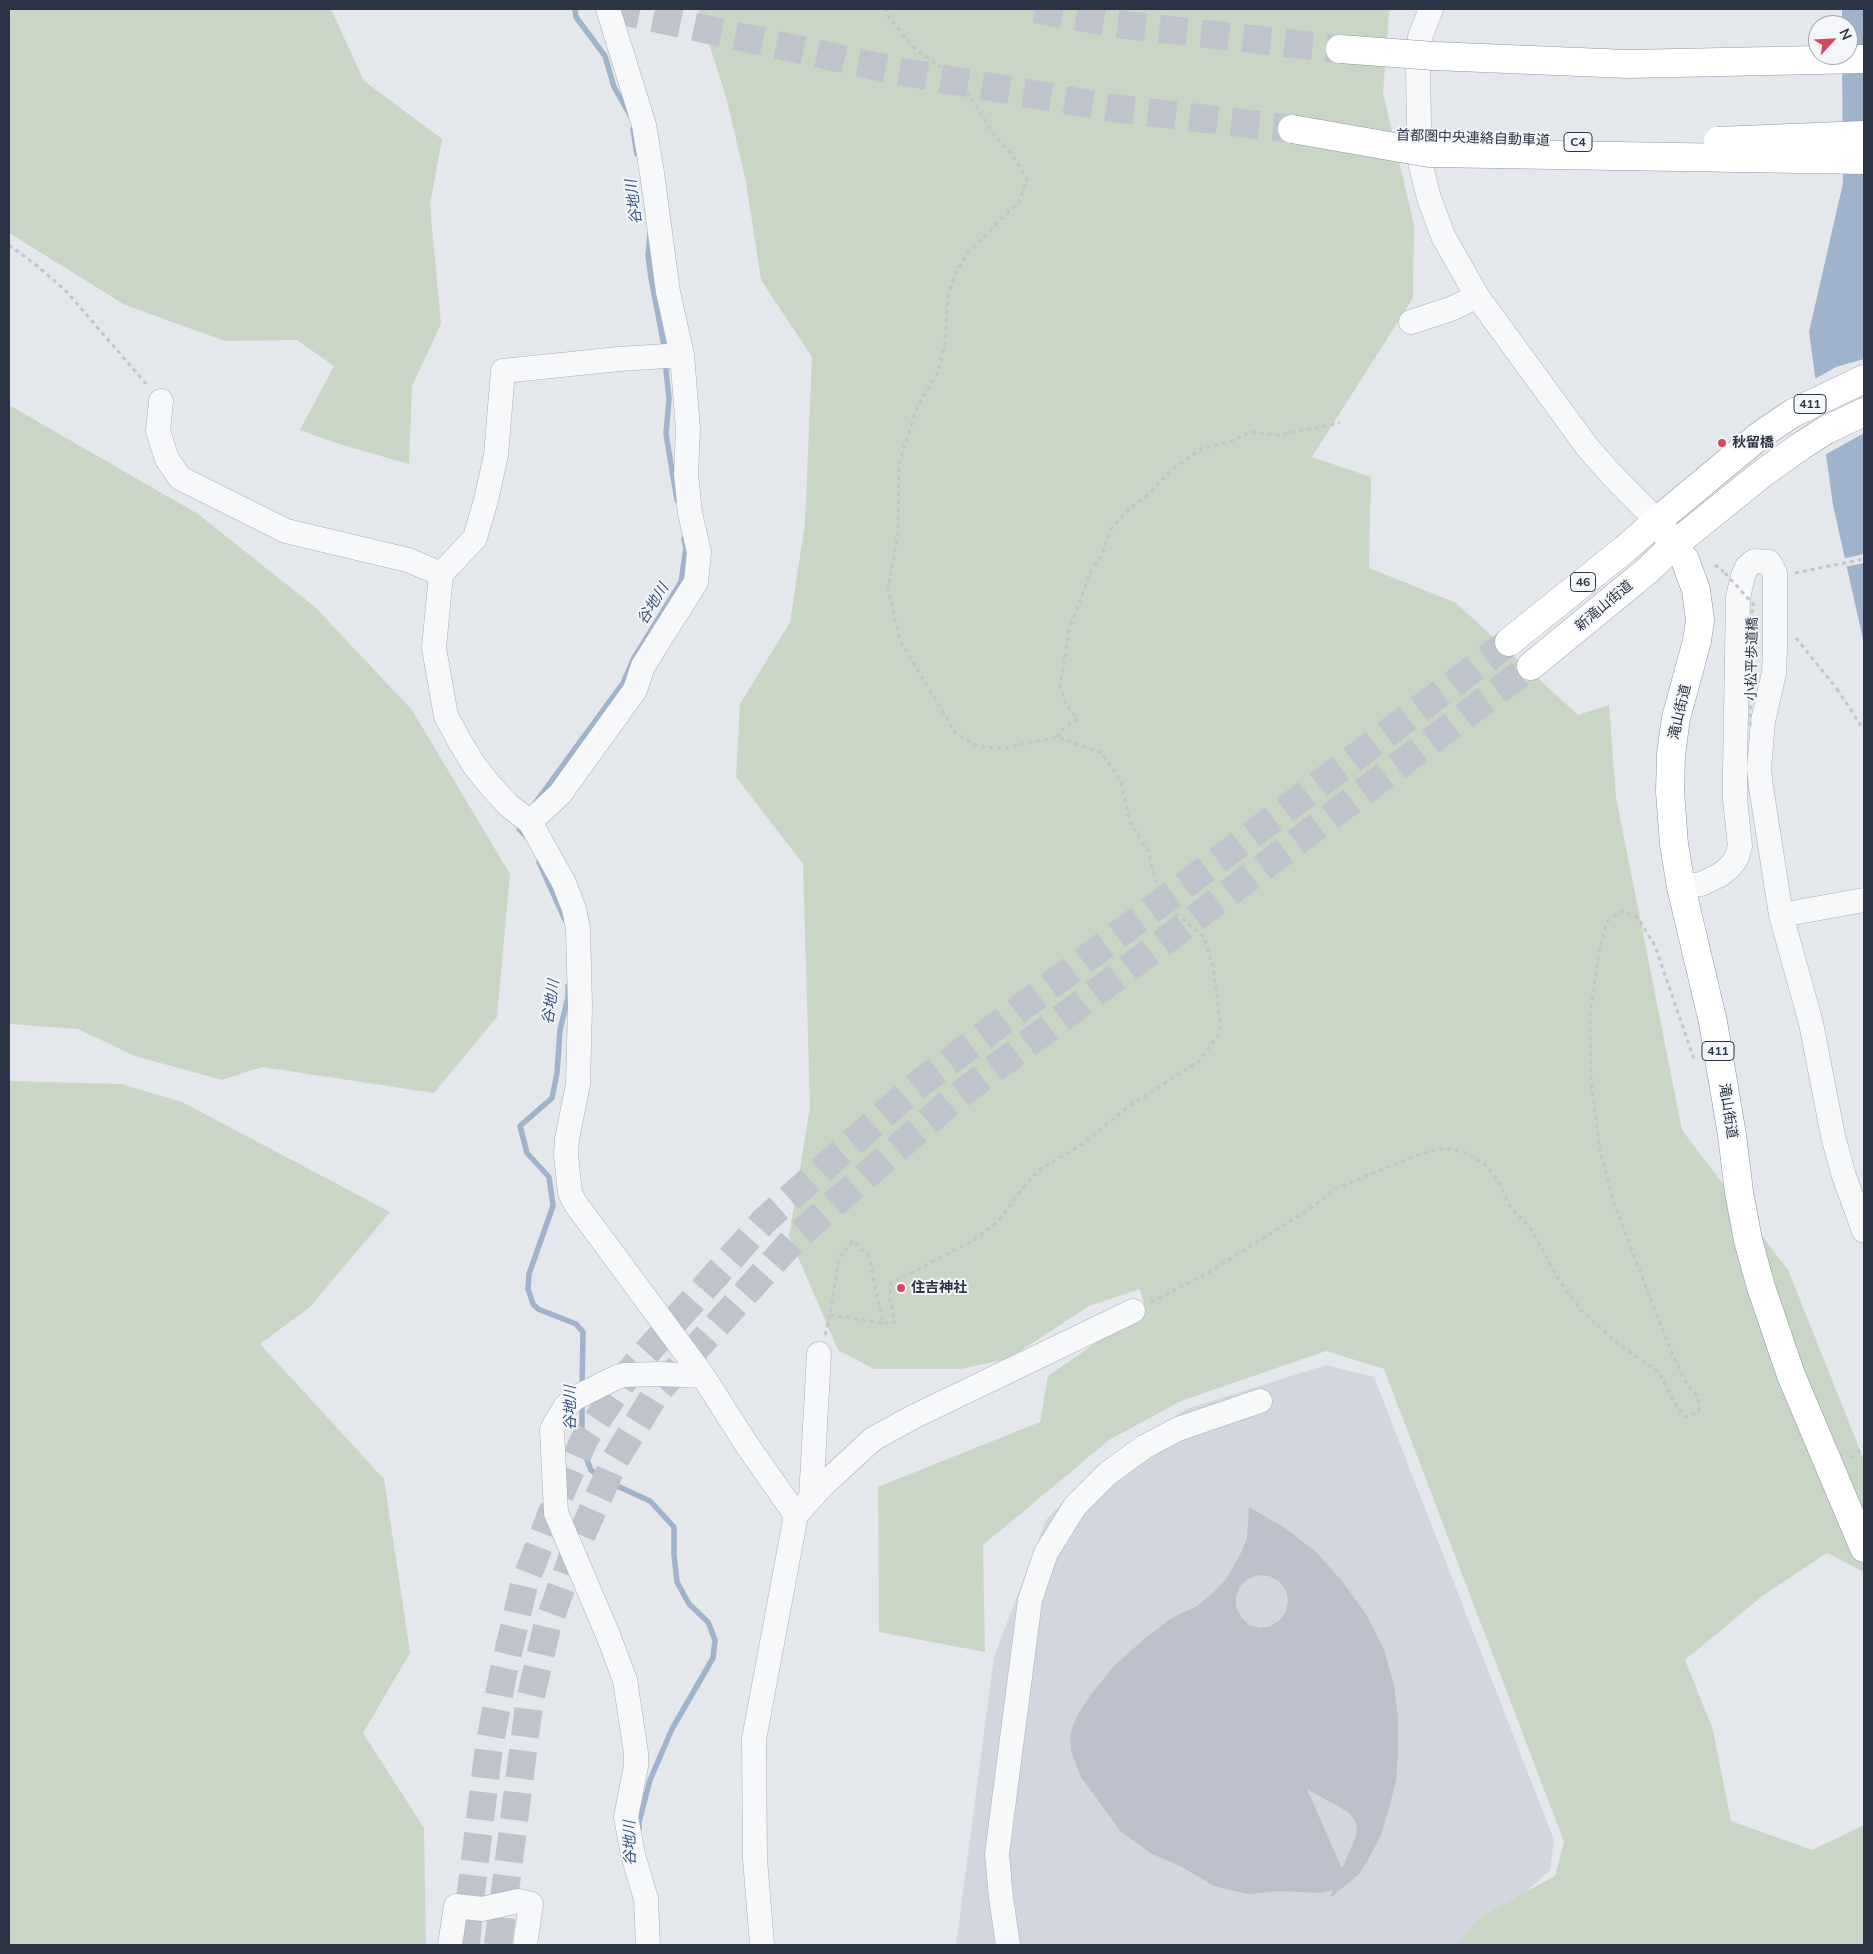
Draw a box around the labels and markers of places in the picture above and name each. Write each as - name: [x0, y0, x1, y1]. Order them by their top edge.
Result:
- place label: 秋留橋: [1732, 435, 1774, 451]
- marker: 秋留橋: [1716, 437, 1728, 449]
- place label: 住吉神社: [911, 1280, 967, 1296]
- marker: 住吉神社: [895, 1282, 907, 1294]

